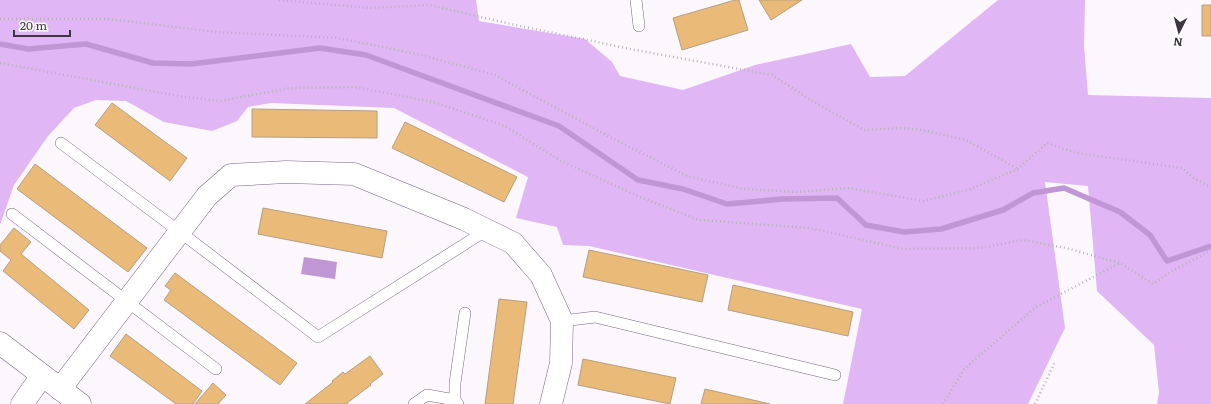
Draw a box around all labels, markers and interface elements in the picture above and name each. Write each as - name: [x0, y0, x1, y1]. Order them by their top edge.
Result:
- scale bar: [14, 12, 70, 38]
- north arrow: [1159, 12, 1199, 52]
- text: 20 m: [20, 16, 47, 34]
- text: N: [1172, 35, 1183, 51]

